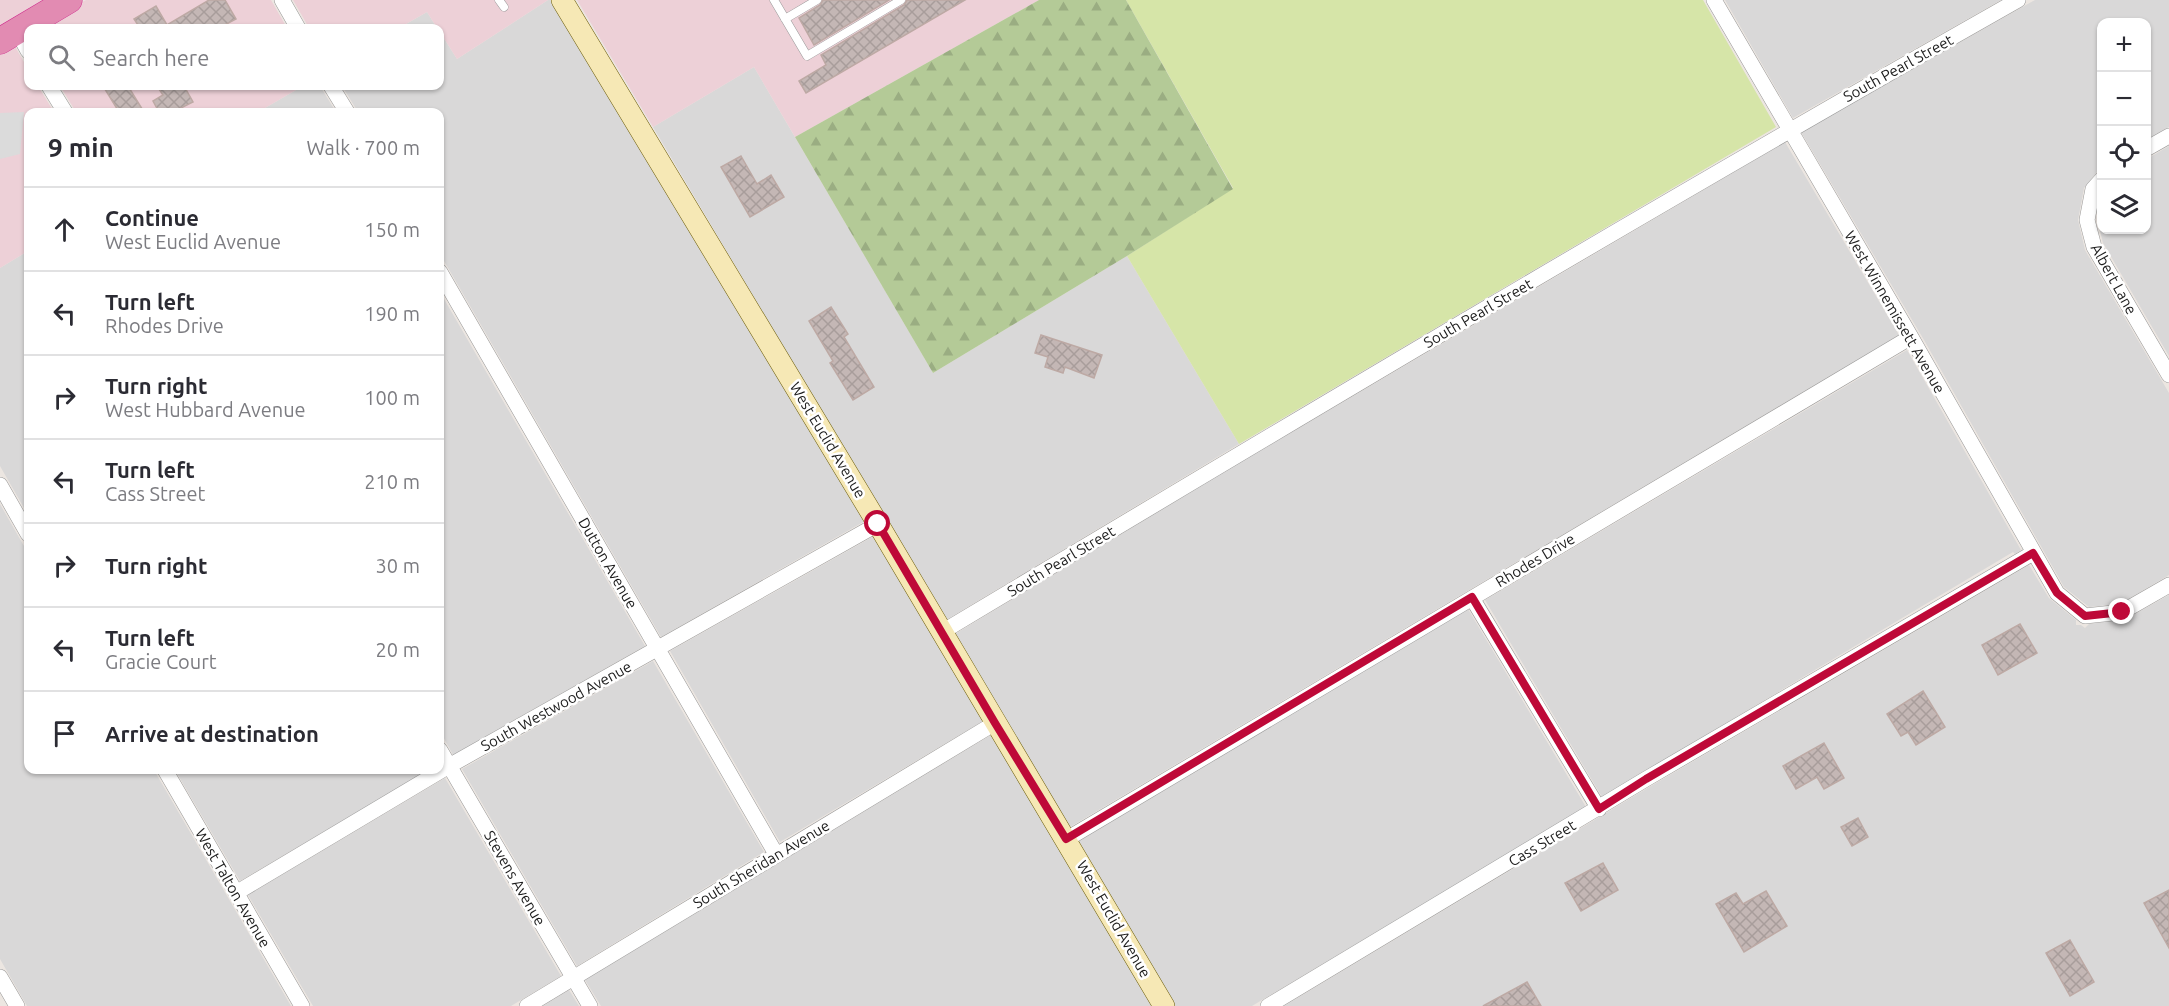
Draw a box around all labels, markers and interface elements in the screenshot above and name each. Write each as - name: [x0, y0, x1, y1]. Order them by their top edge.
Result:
- map controls: [2097, 18, 2151, 234]
- button: +: [2097, 18, 2151, 72]
- search box: [24, 24, 444, 90]
- street label: South Pearl Street: [1840, 31, 1956, 105]
- icon: search: [45, 41, 78, 74]
- text: Search here: [93, 45, 209, 70]
- button: −: [2097, 72, 2151, 126]
- button: locate: [2097, 126, 2151, 180]
- text: 9 min: [48, 133, 114, 162]
- text: Walk · 700 m: [307, 136, 420, 159]
- button: layers: [2097, 180, 2151, 234]
- text: Continue: [105, 205, 199, 230]
- icon: ahead: [48, 213, 81, 246]
- text: 150 m: [364, 218, 420, 241]
- street label: West Winnemissett Avenue: [1841, 228, 1949, 396]
- text: West Euclid Avenue: [105, 230, 281, 253]
- street label: Albert Lane: [2088, 241, 2140, 317]
- street label: South Pearl Street: [1421, 275, 1535, 351]
- text: Turn left: [105, 289, 195, 314]
- icon: left: [48, 297, 81, 330]
- text: 190 m: [364, 302, 420, 325]
- text: Rhodes Drive: [105, 314, 224, 337]
- text: Turn right: [105, 373, 207, 398]
- street label: West Euclid Avenue: [787, 379, 869, 501]
- icon: right: [48, 381, 81, 414]
- text: 100 m: [364, 386, 420, 409]
- text: West Hubbard Avenue: [105, 398, 306, 421]
- text: Turn left: [105, 457, 195, 482]
- icon: left: [48, 465, 81, 498]
- text: 210 m: [364, 470, 420, 493]
- text: Cass Street: [105, 482, 205, 505]
- route start: [864, 510, 890, 536]
- street label: Dutton Avenue: [575, 514, 641, 612]
- street label: South Pearl Street: [1004, 522, 1118, 600]
- street label: Rhodes Drive: [1492, 530, 1578, 590]
- icon: right: [48, 549, 81, 582]
- text: Turn right: [105, 553, 207, 578]
- text: 30 m: [376, 554, 420, 577]
- route end: [2108, 598, 2134, 624]
- text: Turn left: [105, 625, 195, 650]
- icon: left: [48, 633, 81, 666]
- text: 20 m: [376, 638, 420, 661]
- text: Gracie Court: [105, 650, 217, 673]
- street label: South Westwood Avenue: [478, 658, 634, 754]
- icon: arrive: [48, 717, 81, 750]
- text: Arrive at destination: [105, 721, 319, 746]
- street label: Cass Street: [1505, 816, 1579, 870]
- street label: South Sheridan Avenue: [690, 817, 832, 911]
- street label: West Talton Avenue: [192, 826, 274, 950]
- street label: Stevens Avenue: [481, 828, 549, 928]
- street label: West Euclid Avenue: [1074, 858, 1154, 980]

